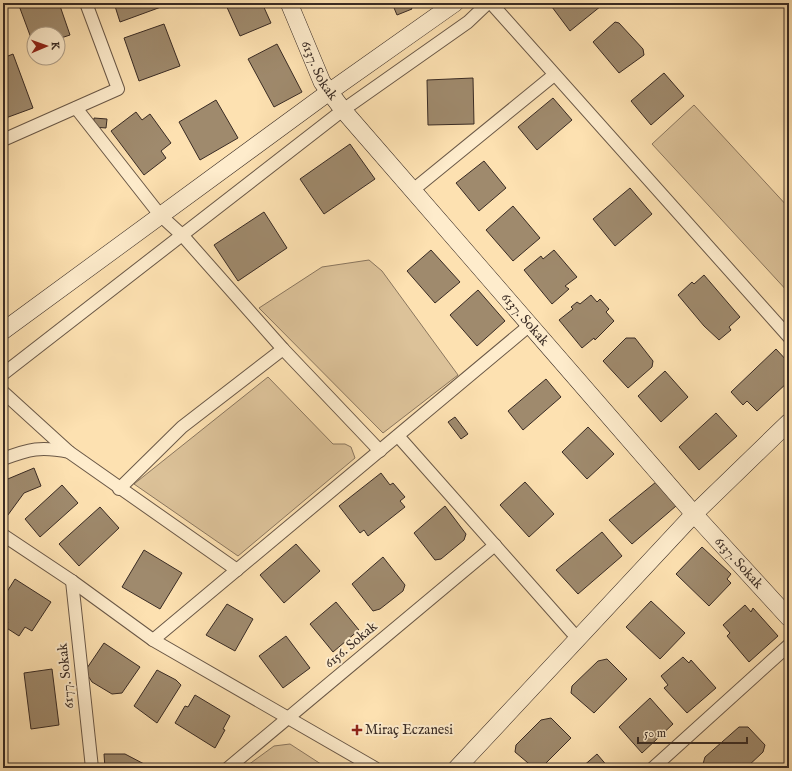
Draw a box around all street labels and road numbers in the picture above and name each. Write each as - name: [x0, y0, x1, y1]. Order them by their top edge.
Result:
- street label: 6137. Sokak: [297, 38, 342, 104]
- street label: 6137. Sokak: [497, 289, 553, 350]
- street label: 6137. Sokak: [710, 533, 767, 593]
- street label: 6156. Sokak: [321, 617, 382, 672]
- street label: 6177. Sokak: [54, 642, 78, 710]

